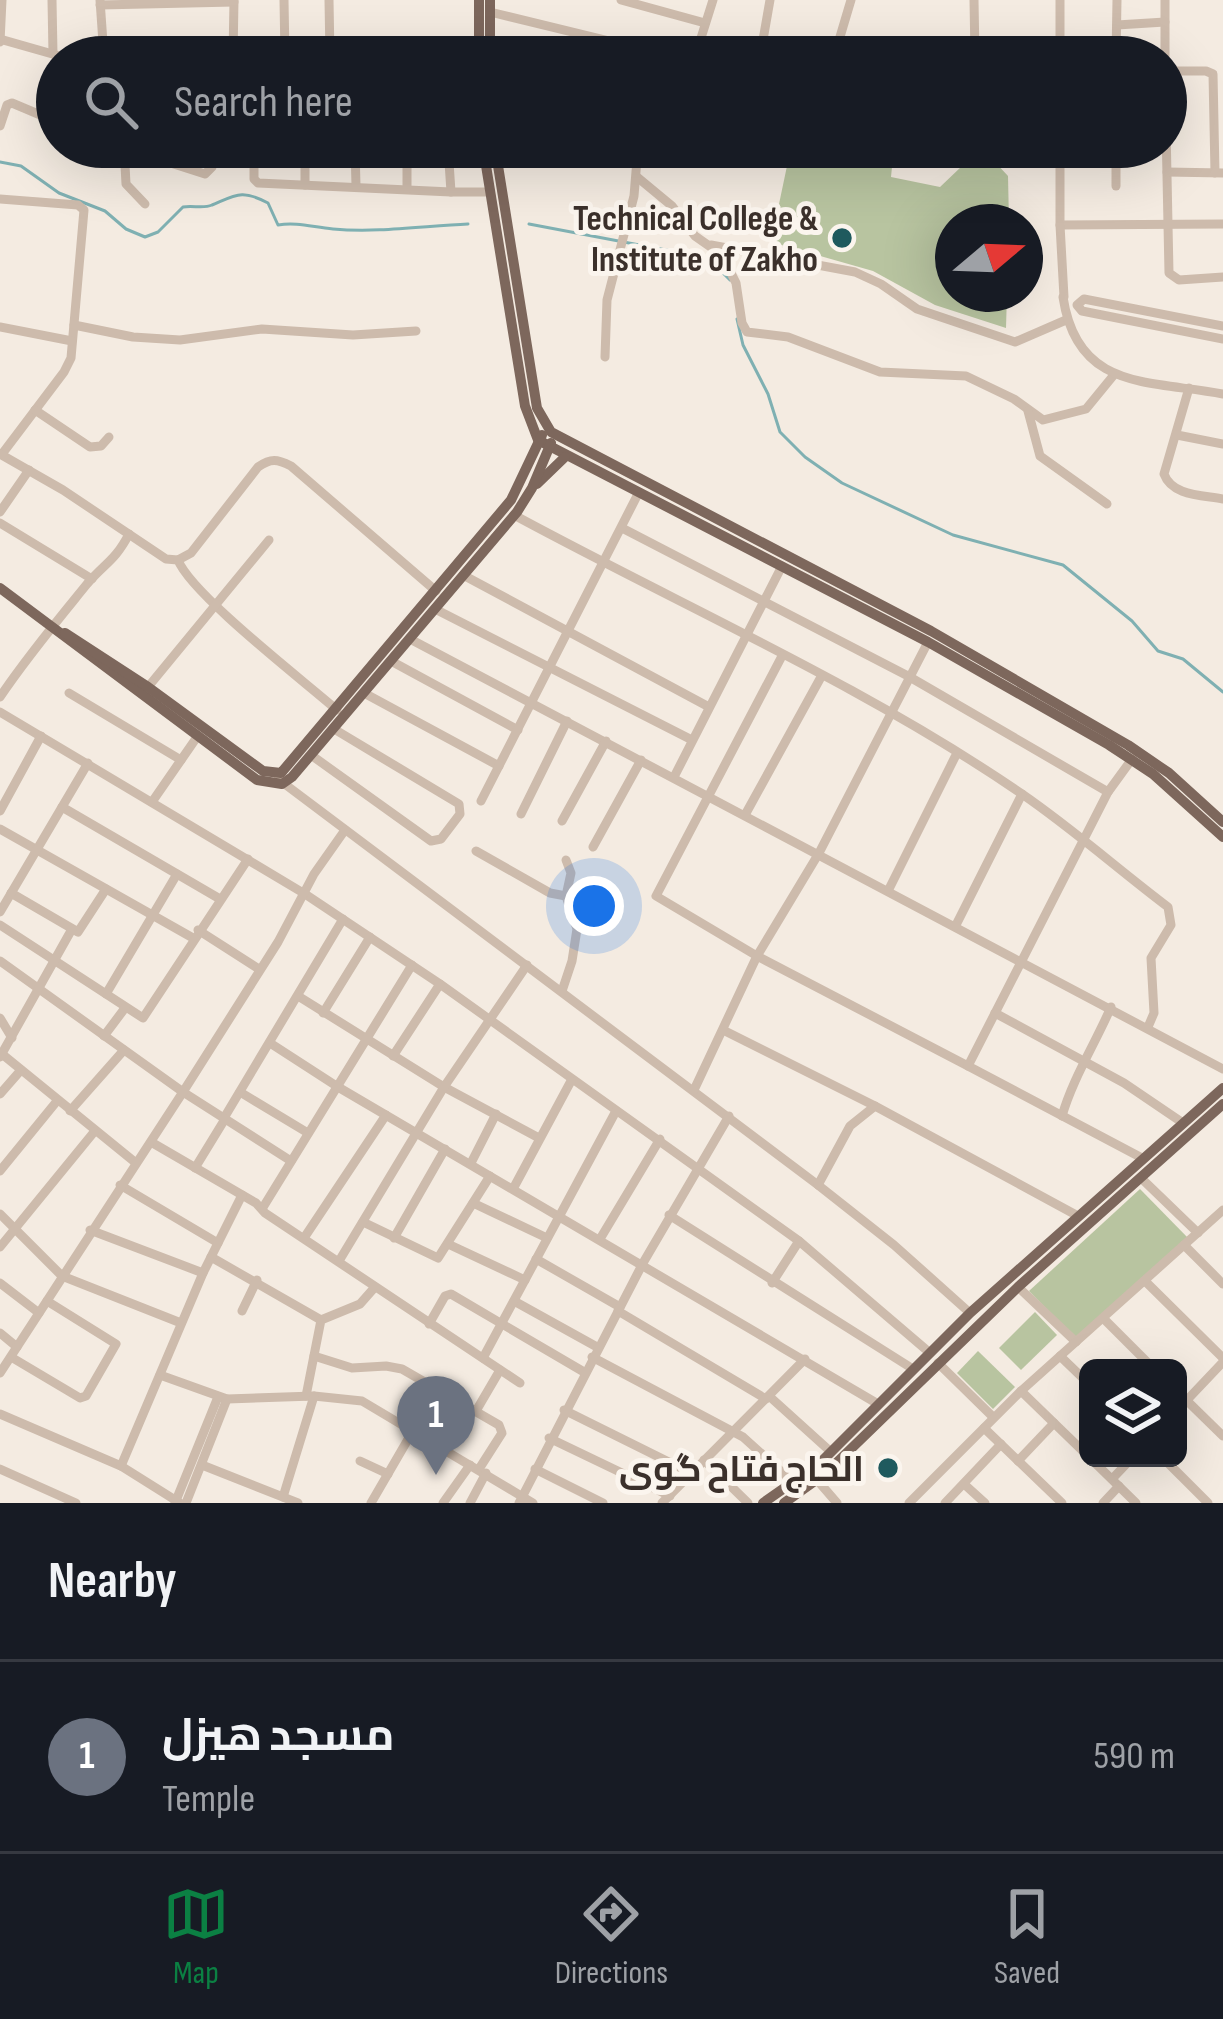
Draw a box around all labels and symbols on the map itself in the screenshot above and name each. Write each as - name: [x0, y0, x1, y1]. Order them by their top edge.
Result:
- place label: Technical College & Institute of Zakho: [573, 198, 818, 282]
- north arrow: [935, 204, 1043, 312]
- marker: Technical College & Institute of Zakho: [829, 225, 855, 251]
- your location: [564, 876, 624, 936]
- pin: 1: [397, 1376, 475, 1475]
- place label: الحاج فتاح گوی: [619, 1449, 864, 1493]
- marker: الحاج فتاح گوی: [875, 1455, 901, 1481]

